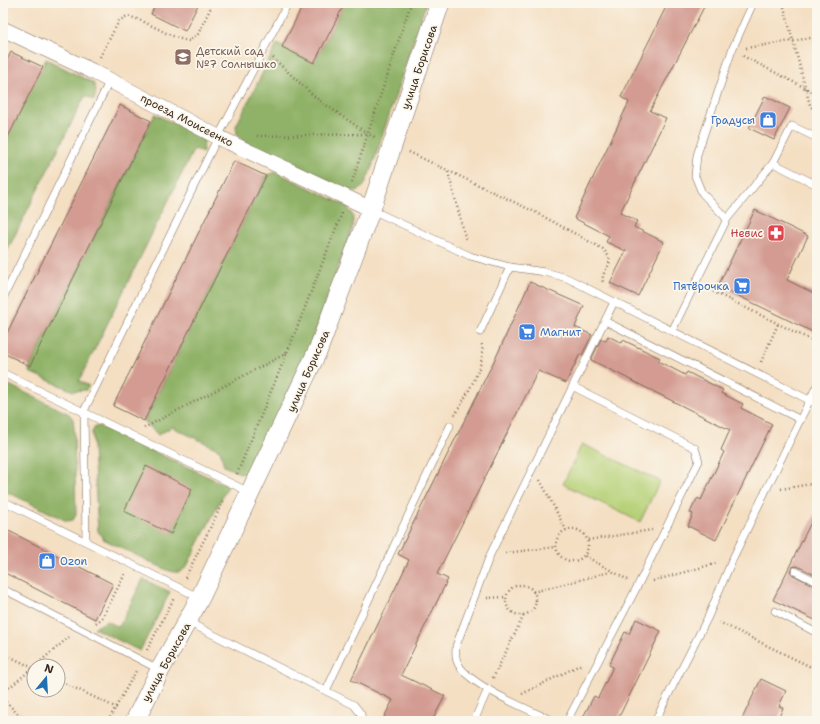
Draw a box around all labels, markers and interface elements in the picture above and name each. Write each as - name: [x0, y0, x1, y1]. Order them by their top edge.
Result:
- street label: улица Борисова: [398, 23, 441, 111]
- place label: Детский сад №7 Солнышко: [196, 44, 277, 72]
- school or university icon: Детский сад №7 Солнышко: [173, 47, 193, 67]
- street label: проезд Моисеенко: [138, 91, 236, 150]
- shop icon: Градусы: [758, 110, 778, 130]
- place label: Градусы: [711, 113, 755, 128]
- pharmacy icon: Невис: [766, 223, 786, 243]
- place label: Невис: [730, 226, 763, 241]
- supermarket icon: Пятёрочка: [732, 276, 752, 296]
- place label: Пятёрочка: [673, 279, 729, 294]
- supermarket icon: Магнит: [517, 322, 537, 342]
- place label: Магнит: [540, 325, 581, 340]
- street label: улица Борисова: [284, 328, 333, 415]
- shop icon: Ozon: [37, 551, 57, 571]
- place label: Ozon: [60, 554, 88, 569]
- street label: улица Борисова: [138, 620, 195, 705]
- north arrow: [26, 658, 66, 698]
- text: N: [42, 660, 56, 678]

